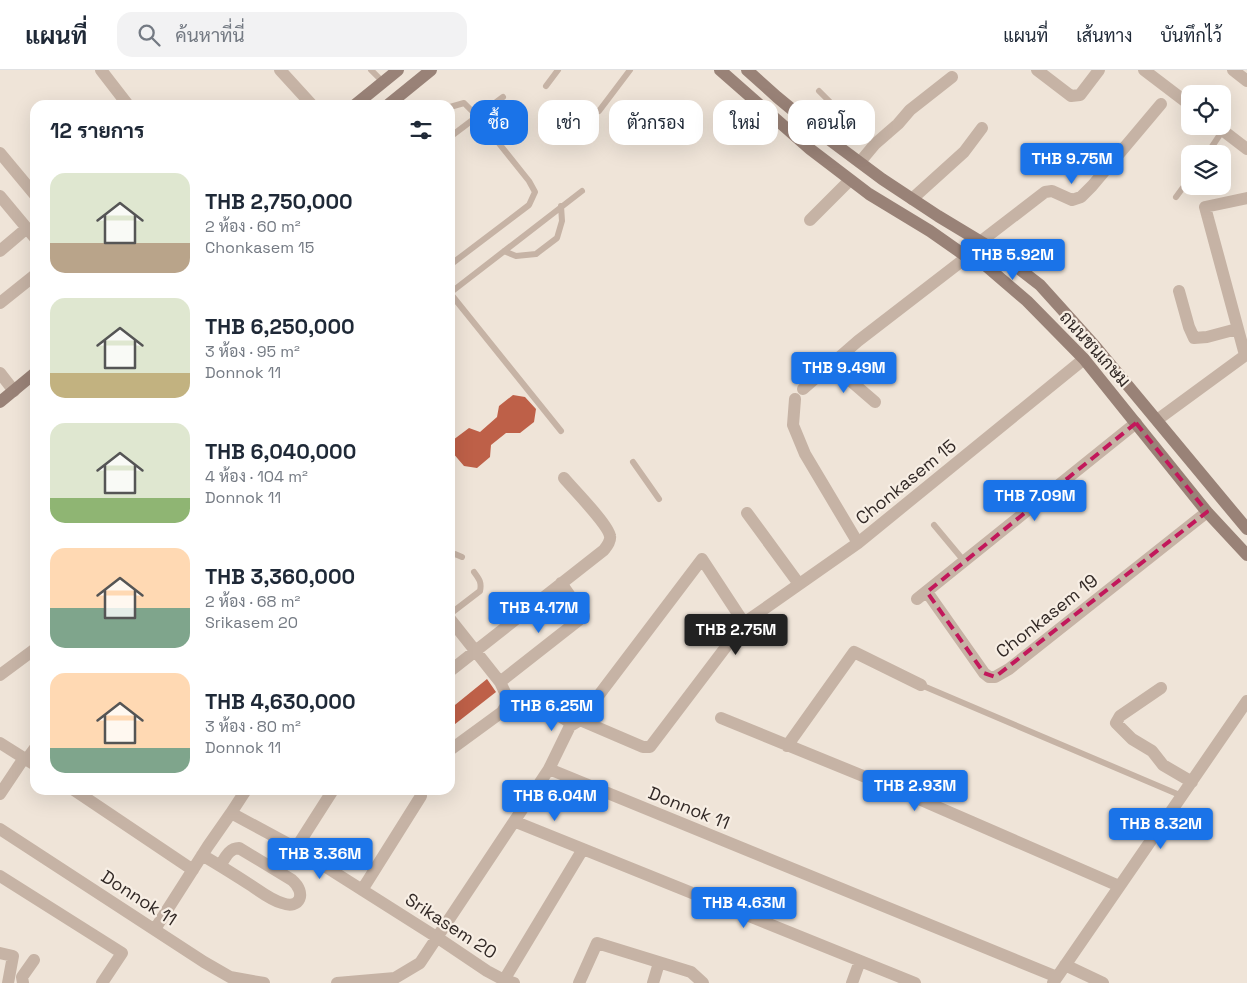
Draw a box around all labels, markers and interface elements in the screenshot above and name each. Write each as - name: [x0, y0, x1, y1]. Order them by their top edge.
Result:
- search box: [117, 12, 467, 57]
- text: แผนที่: [25, 20, 87, 51]
- icon: search: [135, 21, 163, 49]
- text: ค้นหาที่นี่: [175, 23, 245, 48]
- text: แผนที่: [1003, 24, 1048, 47]
- text: เส้นทาง: [1076, 24, 1132, 47]
- text: บันทึกไว้: [1160, 24, 1222, 47]
- map controls: [1181, 85, 1231, 195]
- button: locate: [1181, 85, 1231, 135]
- chip: ซื้อ: [470, 100, 528, 145]
- chip: เช่า: [538, 100, 599, 145]
- chip: ตัวกรอง: [609, 100, 703, 145]
- chip: ใหม่: [713, 100, 778, 145]
- chip: คอนโด: [788, 100, 875, 145]
- icon: filters: [407, 116, 435, 144]
- text: 12 รายการ: [50, 117, 145, 144]
- pin: THB 9.75M: [1015, 142, 1129, 185]
- button: layers: [1181, 145, 1231, 195]
- text: THB 9.75M: [1031, 148, 1113, 169]
- text: THB 2,750,000: [205, 188, 353, 215]
- icon: home: [90, 193, 150, 253]
- text: 2 ห้อง · 60 m²: [205, 216, 301, 237]
- text: Chonkasem 15: [205, 237, 314, 258]
- pin: THB 5.92M: [956, 238, 1070, 281]
- text: THB 5.92M: [972, 244, 1054, 265]
- street label: ถนนชนเกษม: [1055, 306, 1136, 392]
- text: THB 6,250,000: [205, 313, 355, 340]
- icon: home: [90, 318, 150, 378]
- text: 3 ห้อง · 95 m²: [205, 341, 300, 362]
- pin: THB 9.49M: [787, 352, 901, 394]
- text: THB 9.49M: [802, 357, 886, 378]
- text: Donnok 11: [205, 362, 281, 383]
- street label: Chonkasem 15: [851, 434, 961, 529]
- text: THB 6,040,000: [205, 438, 356, 465]
- icon: home: [90, 443, 150, 503]
- text: 4 ห้อง · 104 m²: [205, 466, 308, 487]
- pin: THB 7.09M: [978, 480, 1092, 522]
- text: THB 7.09M: [994, 485, 1076, 506]
- text: Donnok 11: [205, 487, 281, 508]
- text: THB 3,360,000: [205, 563, 355, 590]
- icon: home: [90, 568, 150, 628]
- street label: Chonkasem 19: [991, 569, 1102, 663]
- text: 2 ห้อง · 68 m²: [205, 591, 300, 612]
- pin: THB 4.17M: [482, 592, 596, 634]
- text: THB 4.17M: [500, 597, 578, 618]
- text: Srikasem 20: [205, 612, 298, 633]
- pin: THB 2.75M: [679, 614, 793, 656]
- text: THB 2.75M: [696, 619, 776, 640]
- text: THB 4,630,000: [205, 688, 356, 715]
- pin: THB 6.25M: [495, 690, 609, 732]
- icon: home: [90, 693, 150, 753]
- text: THB 6.25M: [511, 695, 593, 716]
- text: 3 ห้อง · 80 m²: [205, 716, 301, 737]
- text: Donnok 11: [205, 737, 281, 758]
- pin: THB 2.93M: [858, 770, 972, 812]
- text: THB 2.93M: [874, 775, 956, 796]
- pin: THB 6.04M: [498, 780, 612, 822]
- street label: Donnok 11: [645, 781, 733, 834]
- text: THB 6.04M: [513, 785, 597, 806]
- pin: THB 8.32M: [1104, 808, 1218, 850]
- text: THB 8.32M: [1120, 813, 1202, 834]
- pin: THB 3.36M: [263, 838, 377, 880]
- text: THB 3.36M: [279, 843, 361, 864]
- street label: Donnok 11: [97, 865, 181, 931]
- pin: THB 4.63M: [687, 886, 801, 929]
- street label: Srikasem 20: [401, 887, 501, 964]
- text: THB 4.63M: [702, 892, 786, 913]

